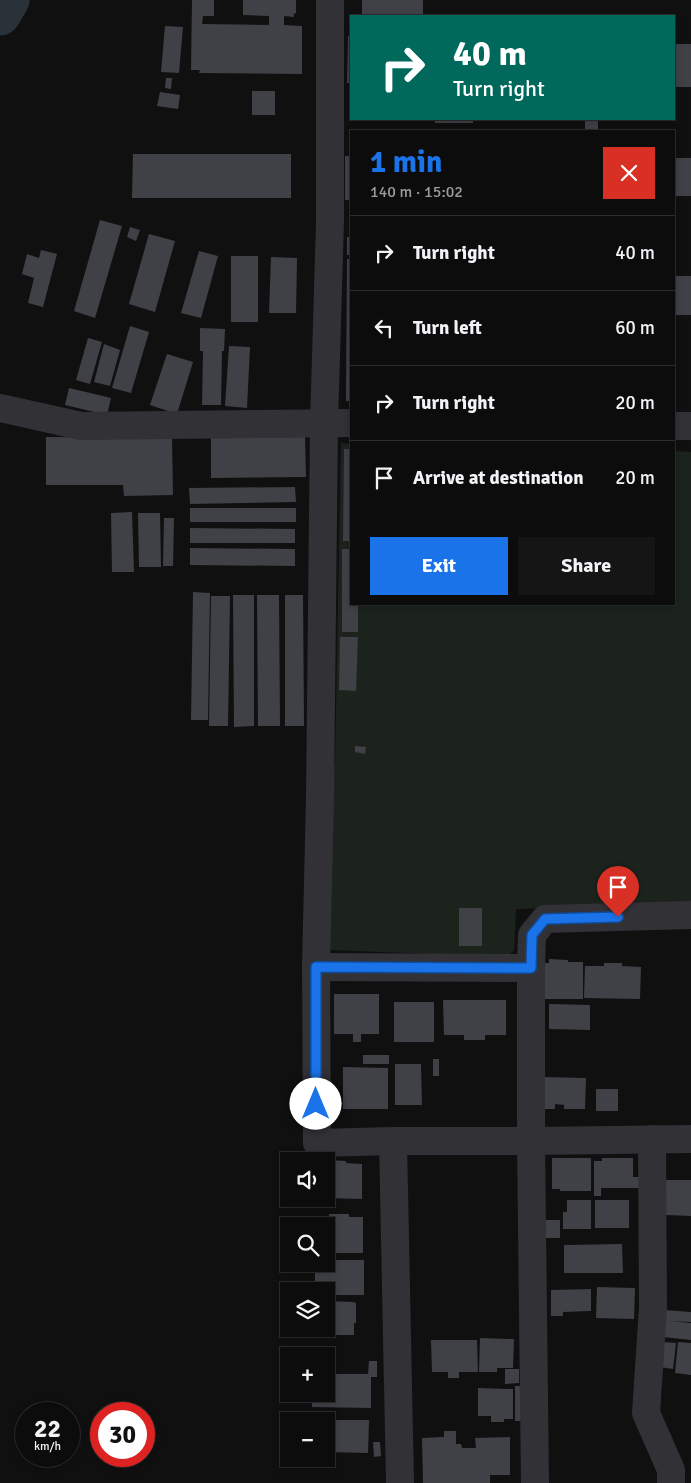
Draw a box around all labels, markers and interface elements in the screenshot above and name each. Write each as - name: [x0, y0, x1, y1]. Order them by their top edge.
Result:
- text: 40 m: [453, 32, 527, 75]
- icon: right: [370, 35, 435, 100]
- text: Turn right: [453, 75, 545, 102]
- text: 1 min: [370, 144, 442, 181]
- button: close: [603, 147, 655, 199]
- text: 140 m · 15:02: [370, 182, 463, 202]
- icon: right: [370, 239, 398, 267]
- text: Turn right: [413, 241, 495, 265]
- text: 40 m: [615, 241, 655, 265]
- icon: left: [370, 314, 398, 342]
- text: Turn left: [413, 316, 482, 340]
- text: 60 m: [615, 316, 655, 340]
- icon: right: [370, 389, 398, 417]
- text: Turn right: [413, 391, 495, 415]
- text: 20 m: [615, 391, 655, 415]
- icon: arrive: [370, 464, 398, 492]
- text: Arrive at destination: [413, 466, 584, 490]
- text: 20 m: [615, 466, 655, 490]
- button: Exit: [370, 537, 508, 595]
- button: Share: [518, 537, 655, 595]
- pin: [597, 866, 639, 917]
- icon: arrive: [604, 873, 632, 901]
- position arrow: [289, 1077, 341, 1129]
- map controls: [280, 1152, 335, 1467]
- button: sound: [280, 1152, 335, 1207]
- button: search: [280, 1217, 335, 1272]
- button: layers: [280, 1282, 335, 1337]
- button: +: [280, 1347, 335, 1402]
- speed limit sign: 30: [90, 1402, 155, 1467]
- button: −: [280, 1412, 335, 1467]
- text: 22: [34, 1413, 61, 1444]
- text: km/h: [34, 1439, 61, 1454]

